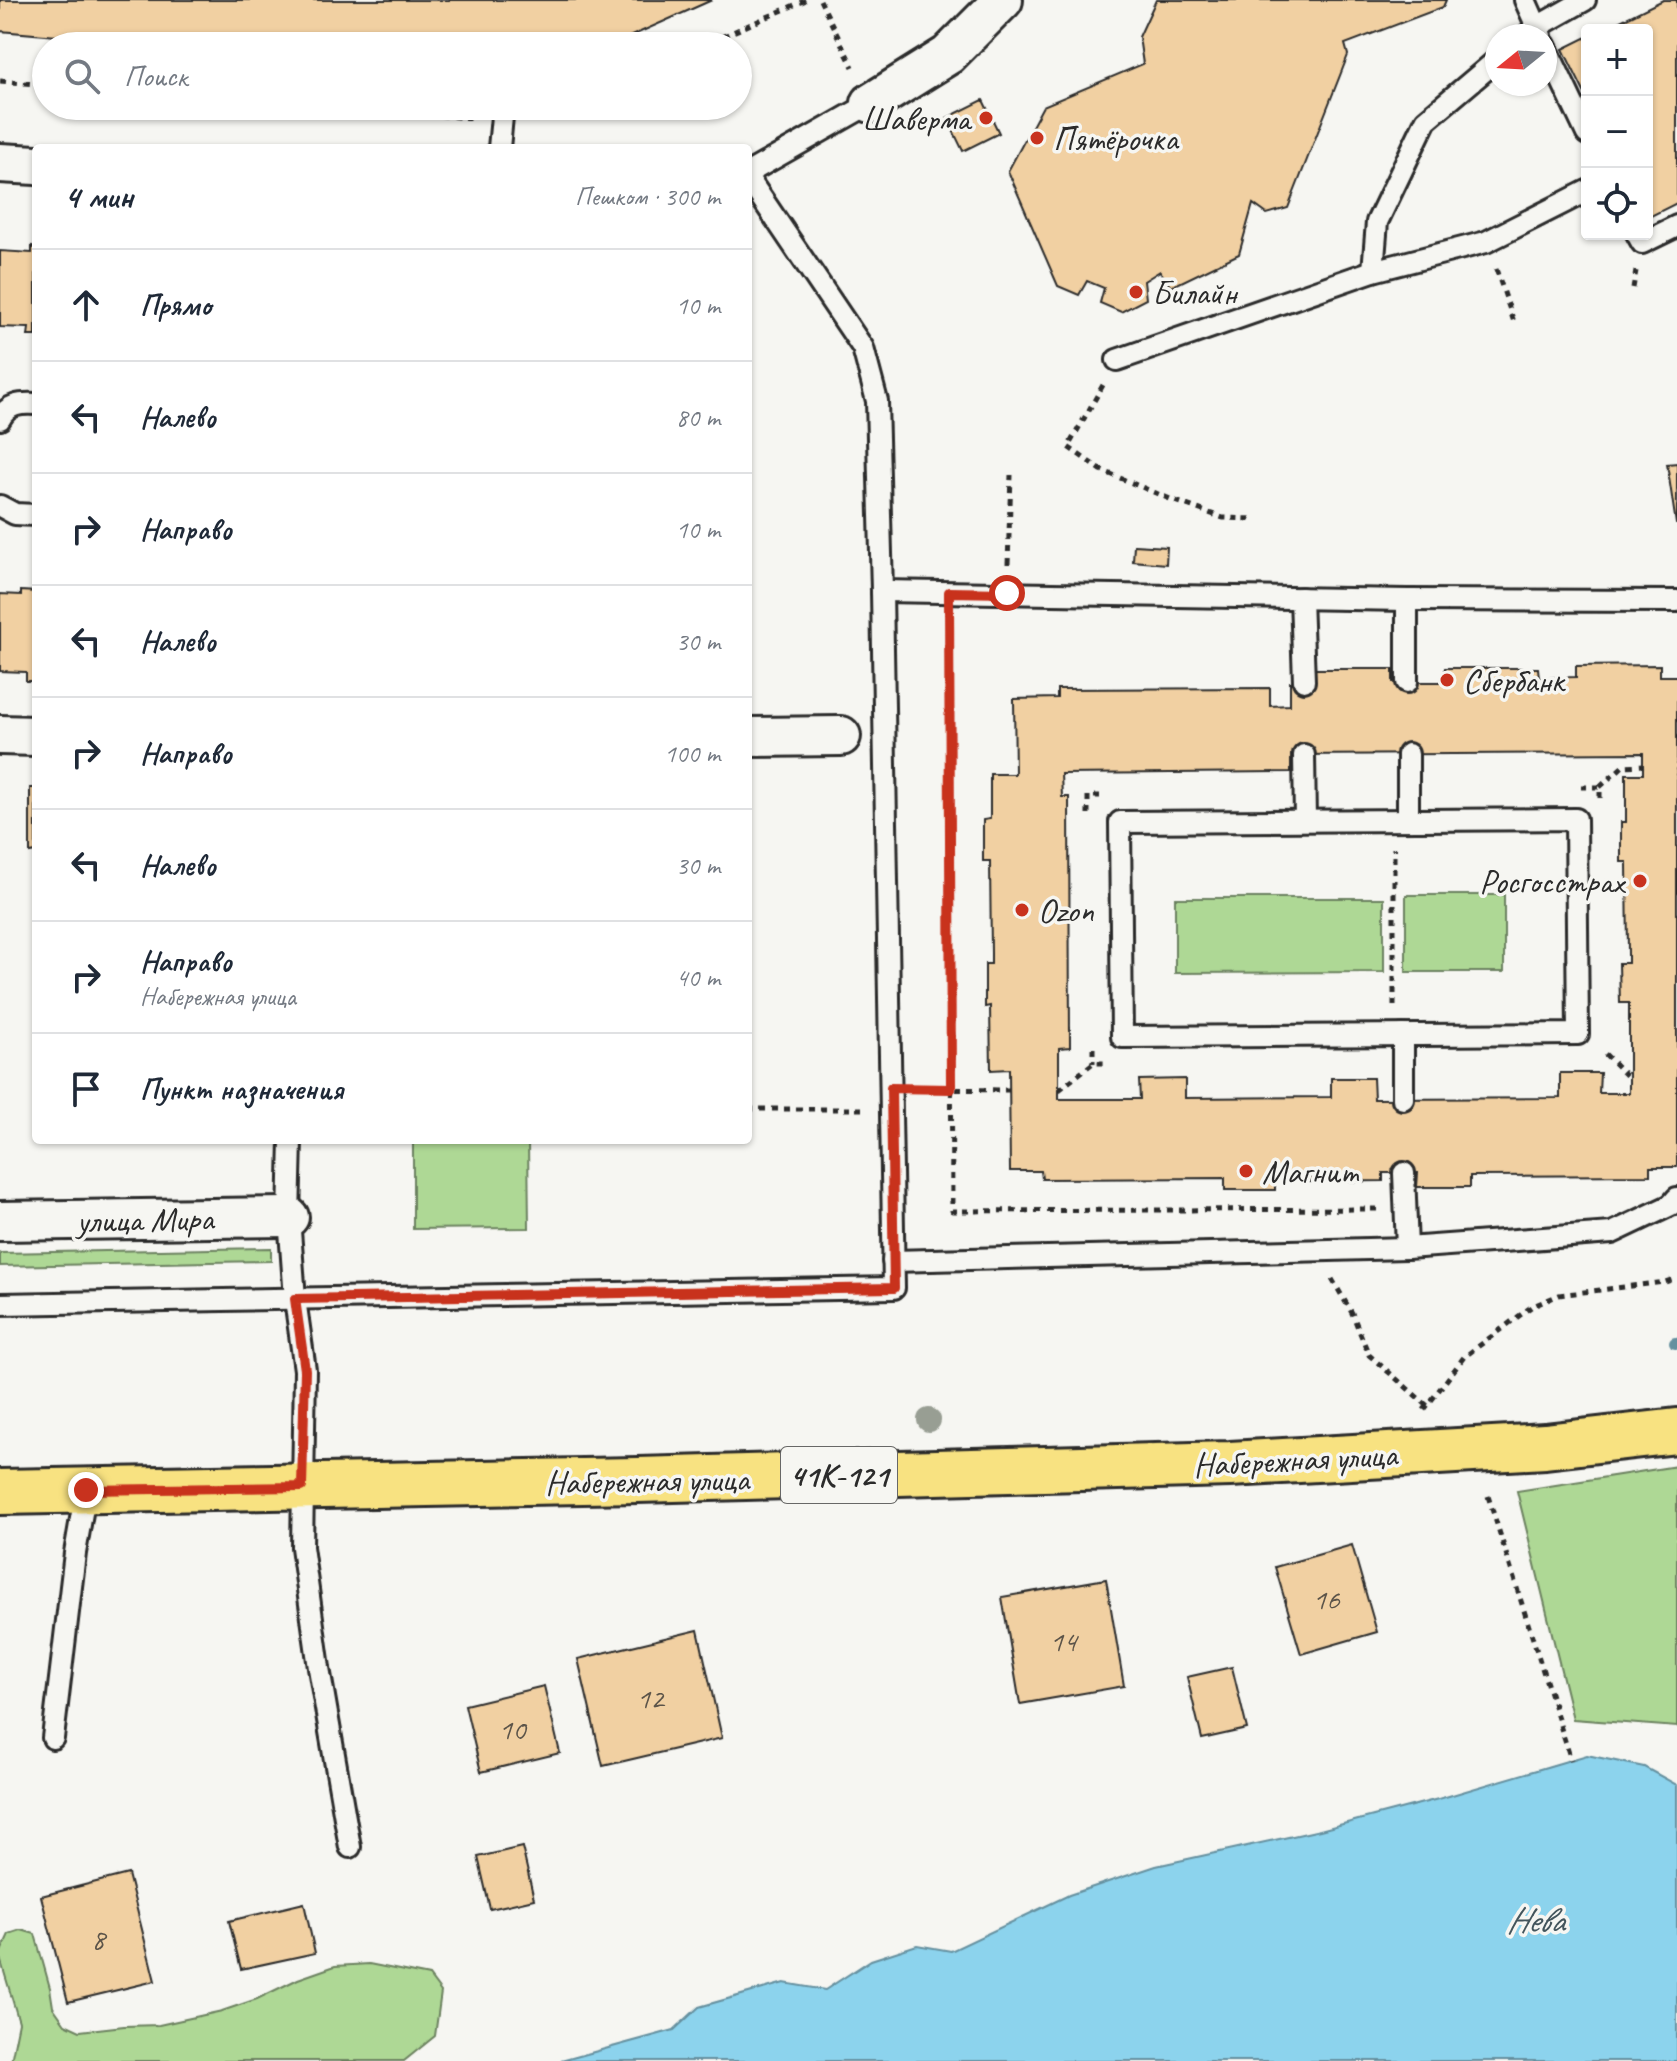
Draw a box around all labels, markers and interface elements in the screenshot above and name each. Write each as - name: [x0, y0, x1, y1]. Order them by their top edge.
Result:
- north arrow: [1485, 24, 1557, 96]
- map controls: [1581, 24, 1653, 240]
- button: +: [1581, 24, 1653, 96]
- search box: [32, 32, 752, 120]
- icon: search: [60, 54, 104, 98]
- text: Поиск: [124, 57, 187, 95]
- button: −: [1581, 96, 1653, 168]
- place label: Шаверма: [862, 97, 973, 140]
- marker: Шаверма: [977, 109, 995, 127]
- place label: Пятёрочка: [1053, 117, 1180, 160]
- marker: Пятёрочка: [1028, 129, 1046, 147]
- button: locate: [1581, 168, 1653, 240]
- text: 4 мин: [64, 175, 133, 218]
- text: Пешком · 300 m: [575, 180, 720, 213]
- place label: Билайн: [1152, 271, 1239, 314]
- icon: ahead: [64, 283, 108, 327]
- marker: Билайн: [1127, 283, 1145, 301]
- text: Прямо: [140, 286, 211, 324]
- text: 10 m: [676, 289, 720, 322]
- icon: left: [64, 395, 108, 439]
- text: Налево: [140, 398, 216, 436]
- text: 80 m: [676, 401, 720, 434]
- icon: right: [64, 507, 108, 551]
- text: Направо: [140, 510, 232, 548]
- text: 10 m: [676, 513, 720, 546]
- route start: [989, 575, 1025, 611]
- icon: left: [64, 619, 108, 663]
- text: Налево: [140, 622, 216, 660]
- text: 30 m: [676, 625, 720, 658]
- place label: Сбербанк: [1463, 659, 1566, 702]
- marker: Сбербанк: [1438, 671, 1456, 689]
- icon: right: [64, 731, 108, 775]
- text: Направо: [140, 734, 232, 772]
- text: 100 m: [664, 737, 720, 770]
- icon: left: [64, 843, 108, 887]
- text: Налево: [140, 846, 216, 884]
- text: 30 m: [676, 849, 720, 882]
- place label: Росгосстрах: [1479, 860, 1626, 903]
- marker: Росгосстрах: [1631, 872, 1649, 890]
- place label: Ozon: [1038, 889, 1095, 932]
- marker: Ozon: [1013, 901, 1031, 919]
- text: Направо: [140, 942, 232, 980]
- icon: right: [64, 955, 108, 999]
- text: 40 m: [676, 961, 720, 994]
- text: Набережная улица: [140, 980, 296, 1013]
- icon: arrive: [64, 1067, 108, 1111]
- text: Пункт назначения: [140, 1070, 343, 1108]
- place label: Магнит: [1262, 1150, 1360, 1193]
- marker: Магнит: [1237, 1162, 1255, 1180]
- street label: улица Мира: [74, 1197, 216, 1242]
- street label: Набережная улица: [1192, 1433, 1400, 1486]
- road number: 41К-121: [781, 1447, 897, 1503]
- street label: Набережная улица: [545, 1457, 752, 1504]
- route end: [68, 1472, 104, 1508]
- house number: 16: [1313, 1580, 1341, 1618]
- house number: 14: [1050, 1622, 1079, 1660]
- house number: 12: [637, 1679, 666, 1717]
- house number: 10: [499, 1710, 528, 1748]
- water label: Нева: [1506, 1897, 1567, 1943]
- house number: 8: [91, 1920, 107, 1958]

